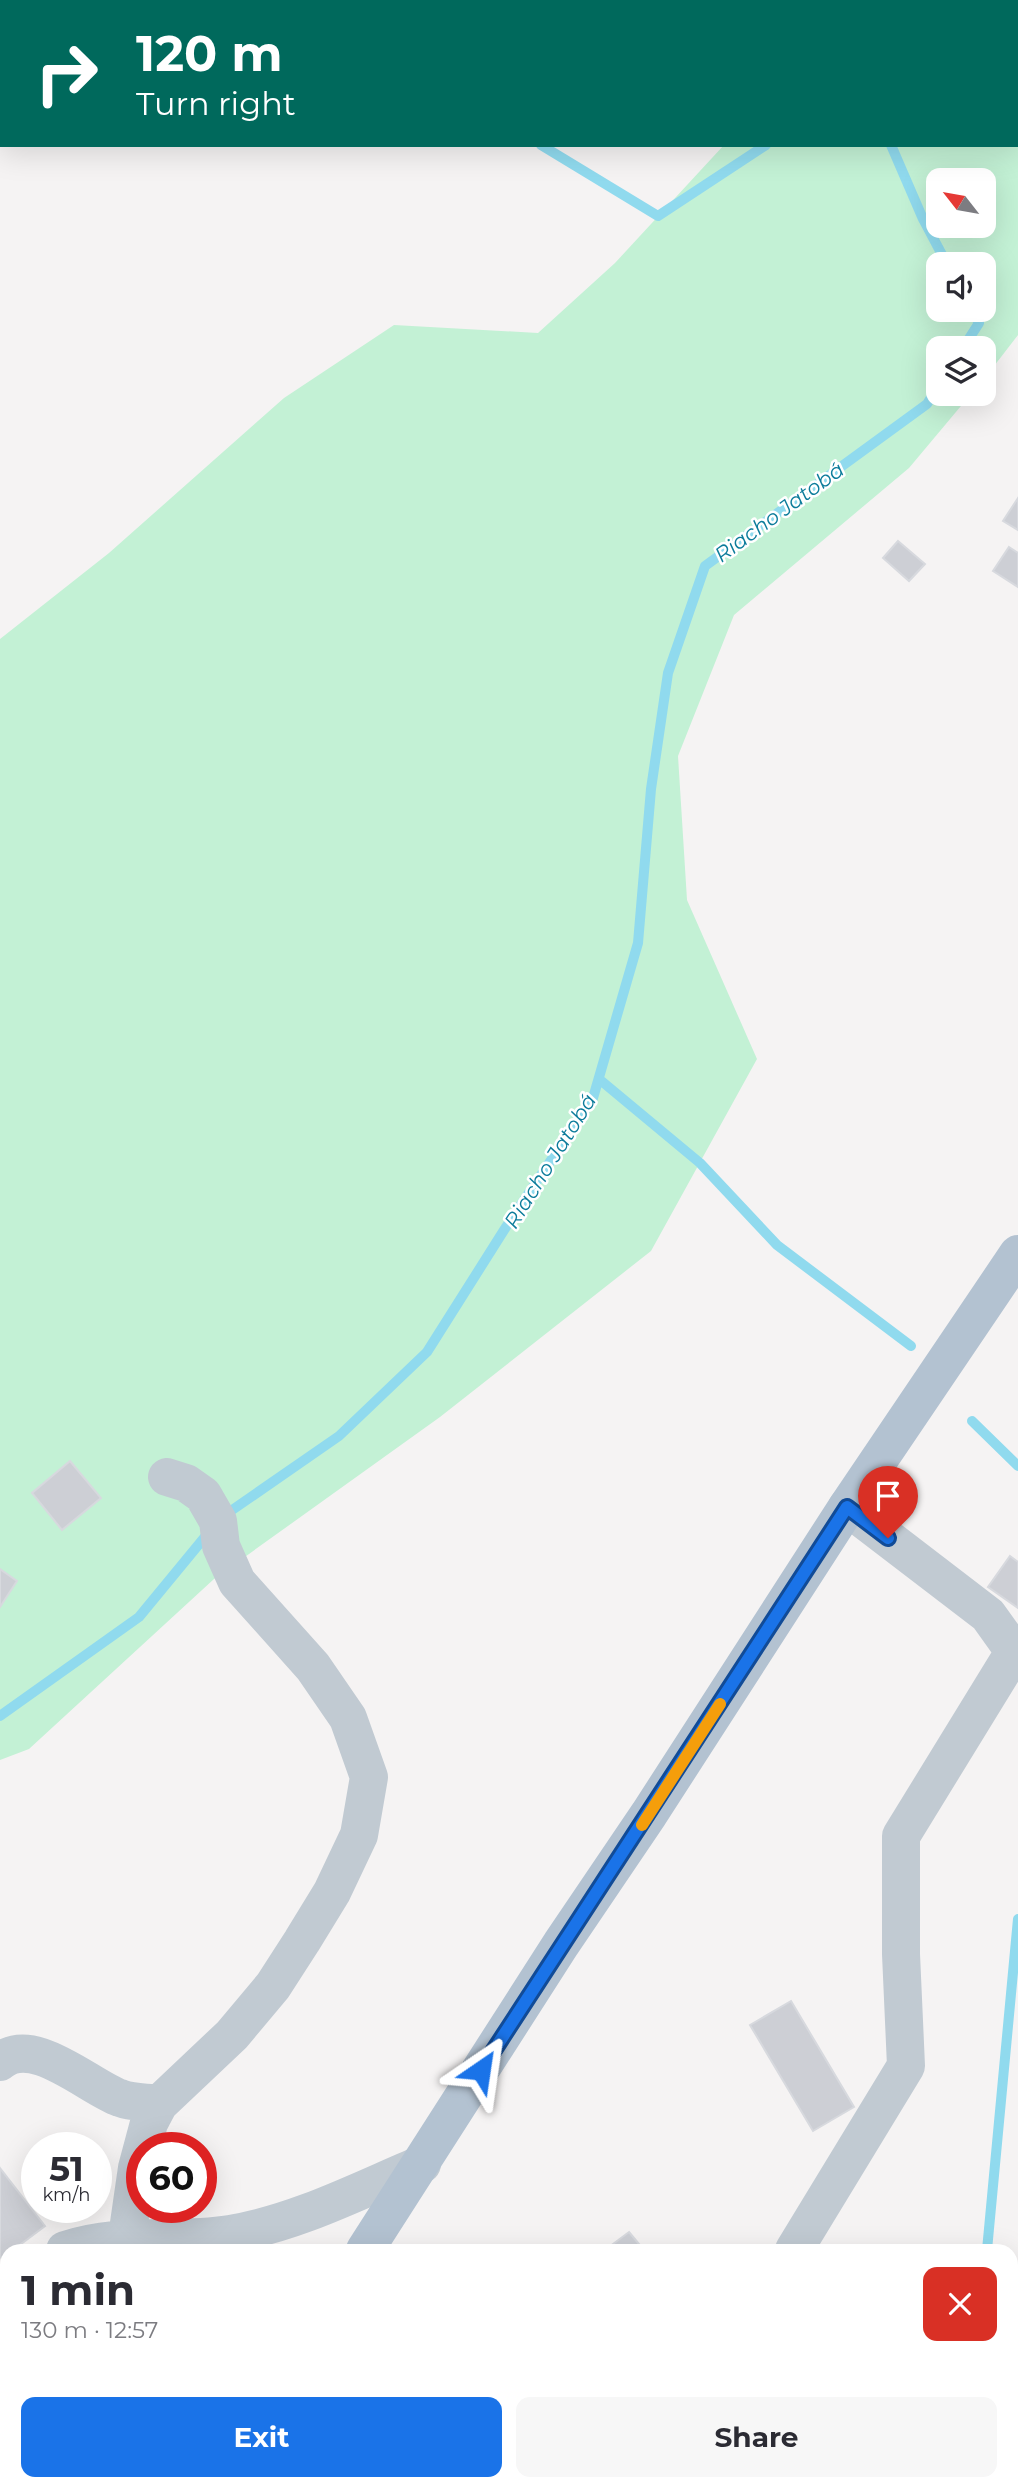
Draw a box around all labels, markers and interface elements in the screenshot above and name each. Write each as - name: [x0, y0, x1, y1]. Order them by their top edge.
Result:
- text: 120 m: [136, 24, 283, 83]
- icon: right: [21, 28, 112, 119]
- text: Turn right: [136, 84, 296, 123]
- north arrow: [926, 168, 996, 238]
- map controls: [926, 168, 996, 406]
- button: sound: [926, 252, 996, 322]
- button: layers: [926, 336, 996, 406]
- water label: Riacho Jatobá: [709, 457, 849, 567]
- water label: Riacho Jatobá: [499, 1089, 601, 1233]
- pin: [858, 1466, 918, 1538]
- icon: arrive: [869, 1477, 907, 1515]
- position arrow: [444, 2033, 518, 2107]
- speed limit sign: 60: [126, 2132, 217, 2223]
- text: 51: [49, 2147, 84, 2190]
- text: km/h: [42, 2184, 91, 2206]
- text: 1 min: [21, 2264, 135, 2316]
- button: close: [923, 2267, 997, 2341]
- text: 130 m · 12:57: [21, 2316, 158, 2344]
- button: Exit: [21, 2397, 502, 2477]
- button: Share: [516, 2397, 997, 2477]

